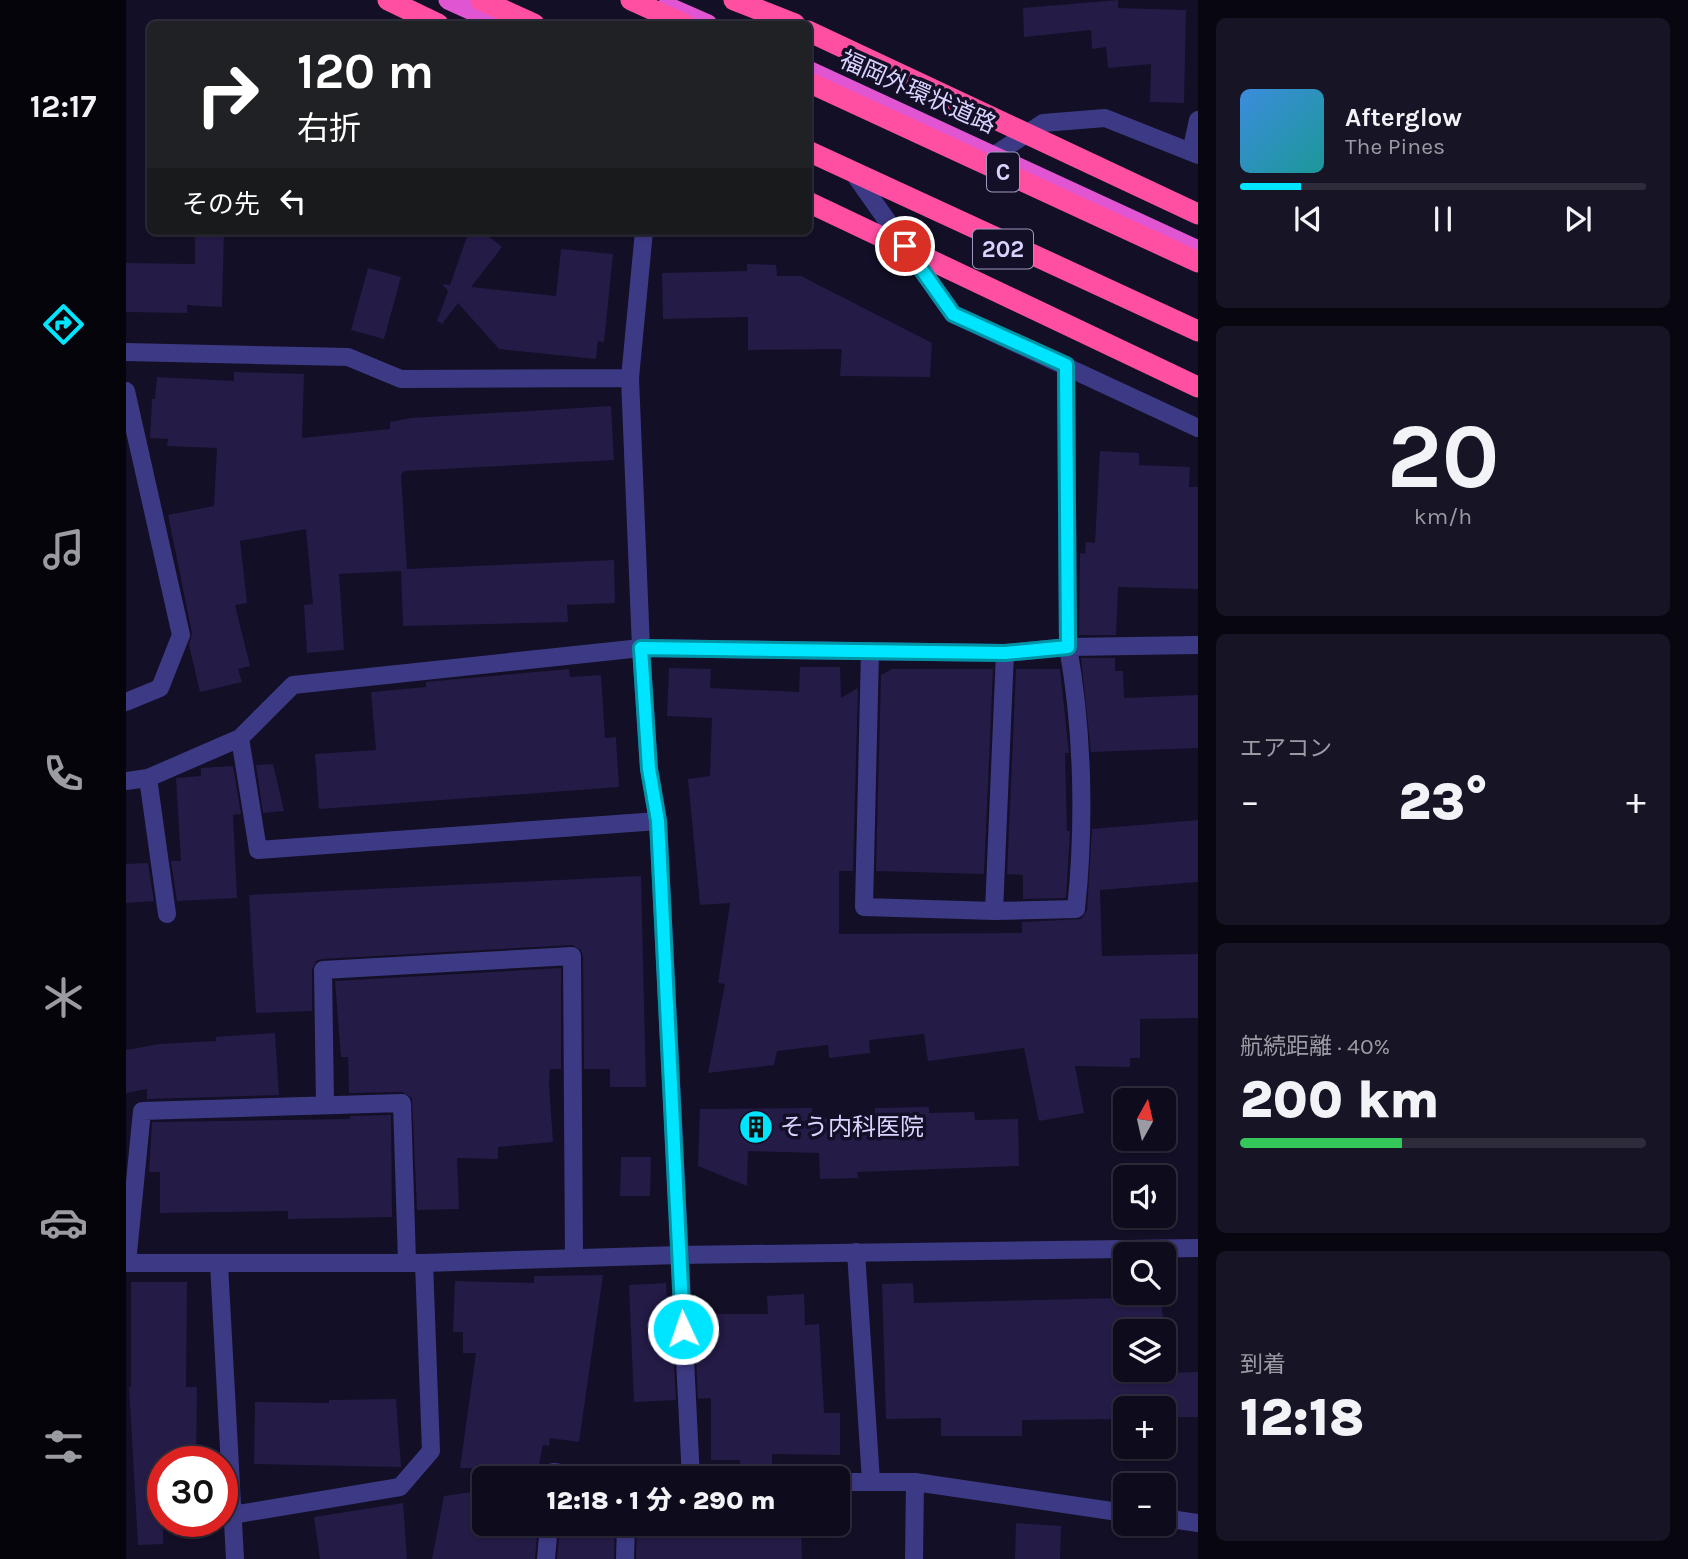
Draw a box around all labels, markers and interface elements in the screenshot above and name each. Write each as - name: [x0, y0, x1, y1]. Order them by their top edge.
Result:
- text: 120 m: [297, 43, 434, 100]
- street label: 福岡外環状道路: [836, 45, 1000, 139]
- icon: right: [182, 49, 273, 140]
- text: 12:17: [30, 88, 96, 125]
- text: Afterglow: [1345, 102, 1462, 133]
- text: 右折: [297, 110, 361, 147]
- text: The Pines: [1345, 133, 1445, 160]
- road number: C: [987, 153, 1019, 192]
- icon: left: [274, 182, 312, 220]
- text: その先: [182, 189, 260, 220]
- icon: previous: [1289, 200, 1327, 238]
- icon: pause: [1424, 200, 1462, 238]
- icon: next: [1559, 200, 1597, 238]
- pin: [875, 216, 935, 276]
- icon: arrive: [886, 227, 924, 265]
- road number: 202: [973, 230, 1033, 268]
- icon: directions: [39, 300, 88, 349]
- text: 20: [1387, 404, 1499, 510]
- text: km/h: [1414, 503, 1472, 530]
- icon: music: [39, 525, 88, 574]
- text: エアコン: [1240, 735, 1332, 762]
- icon: phone: [39, 749, 88, 798]
- text: 23°: [1398, 771, 1488, 832]
- text: −: [1240, 779, 1260, 824]
- text: +: [1626, 779, 1646, 824]
- icon: climate: [39, 973, 88, 1022]
- text: 航続距離 · 40%: [1240, 1033, 1390, 1060]
- text: 200 km: [1240, 1069, 1439, 1130]
- north arrow: [1113, 1088, 1176, 1152]
- map controls: [1113, 1088, 1176, 1536]
- building icon: そう内科医院: [737, 1108, 775, 1146]
- place label: そう内科医院: [780, 1113, 924, 1141]
- button: sound: [1113, 1165, 1176, 1228]
- icon: car: [39, 1198, 88, 1247]
- button: search: [1113, 1242, 1176, 1305]
- position arrow: [646, 1292, 720, 1366]
- button: layers: [1113, 1319, 1176, 1382]
- text: 到着: [1240, 1351, 1286, 1378]
- text: 12:18: [1240, 1387, 1364, 1448]
- button: +: [1113, 1396, 1176, 1459]
- icon: filters: [39, 1422, 88, 1471]
- speed limit sign: 30: [147, 1446, 238, 1537]
- button: −: [1113, 1473, 1176, 1536]
- text: 12:18 · 1 分 · 290 m: [546, 1485, 776, 1516]

